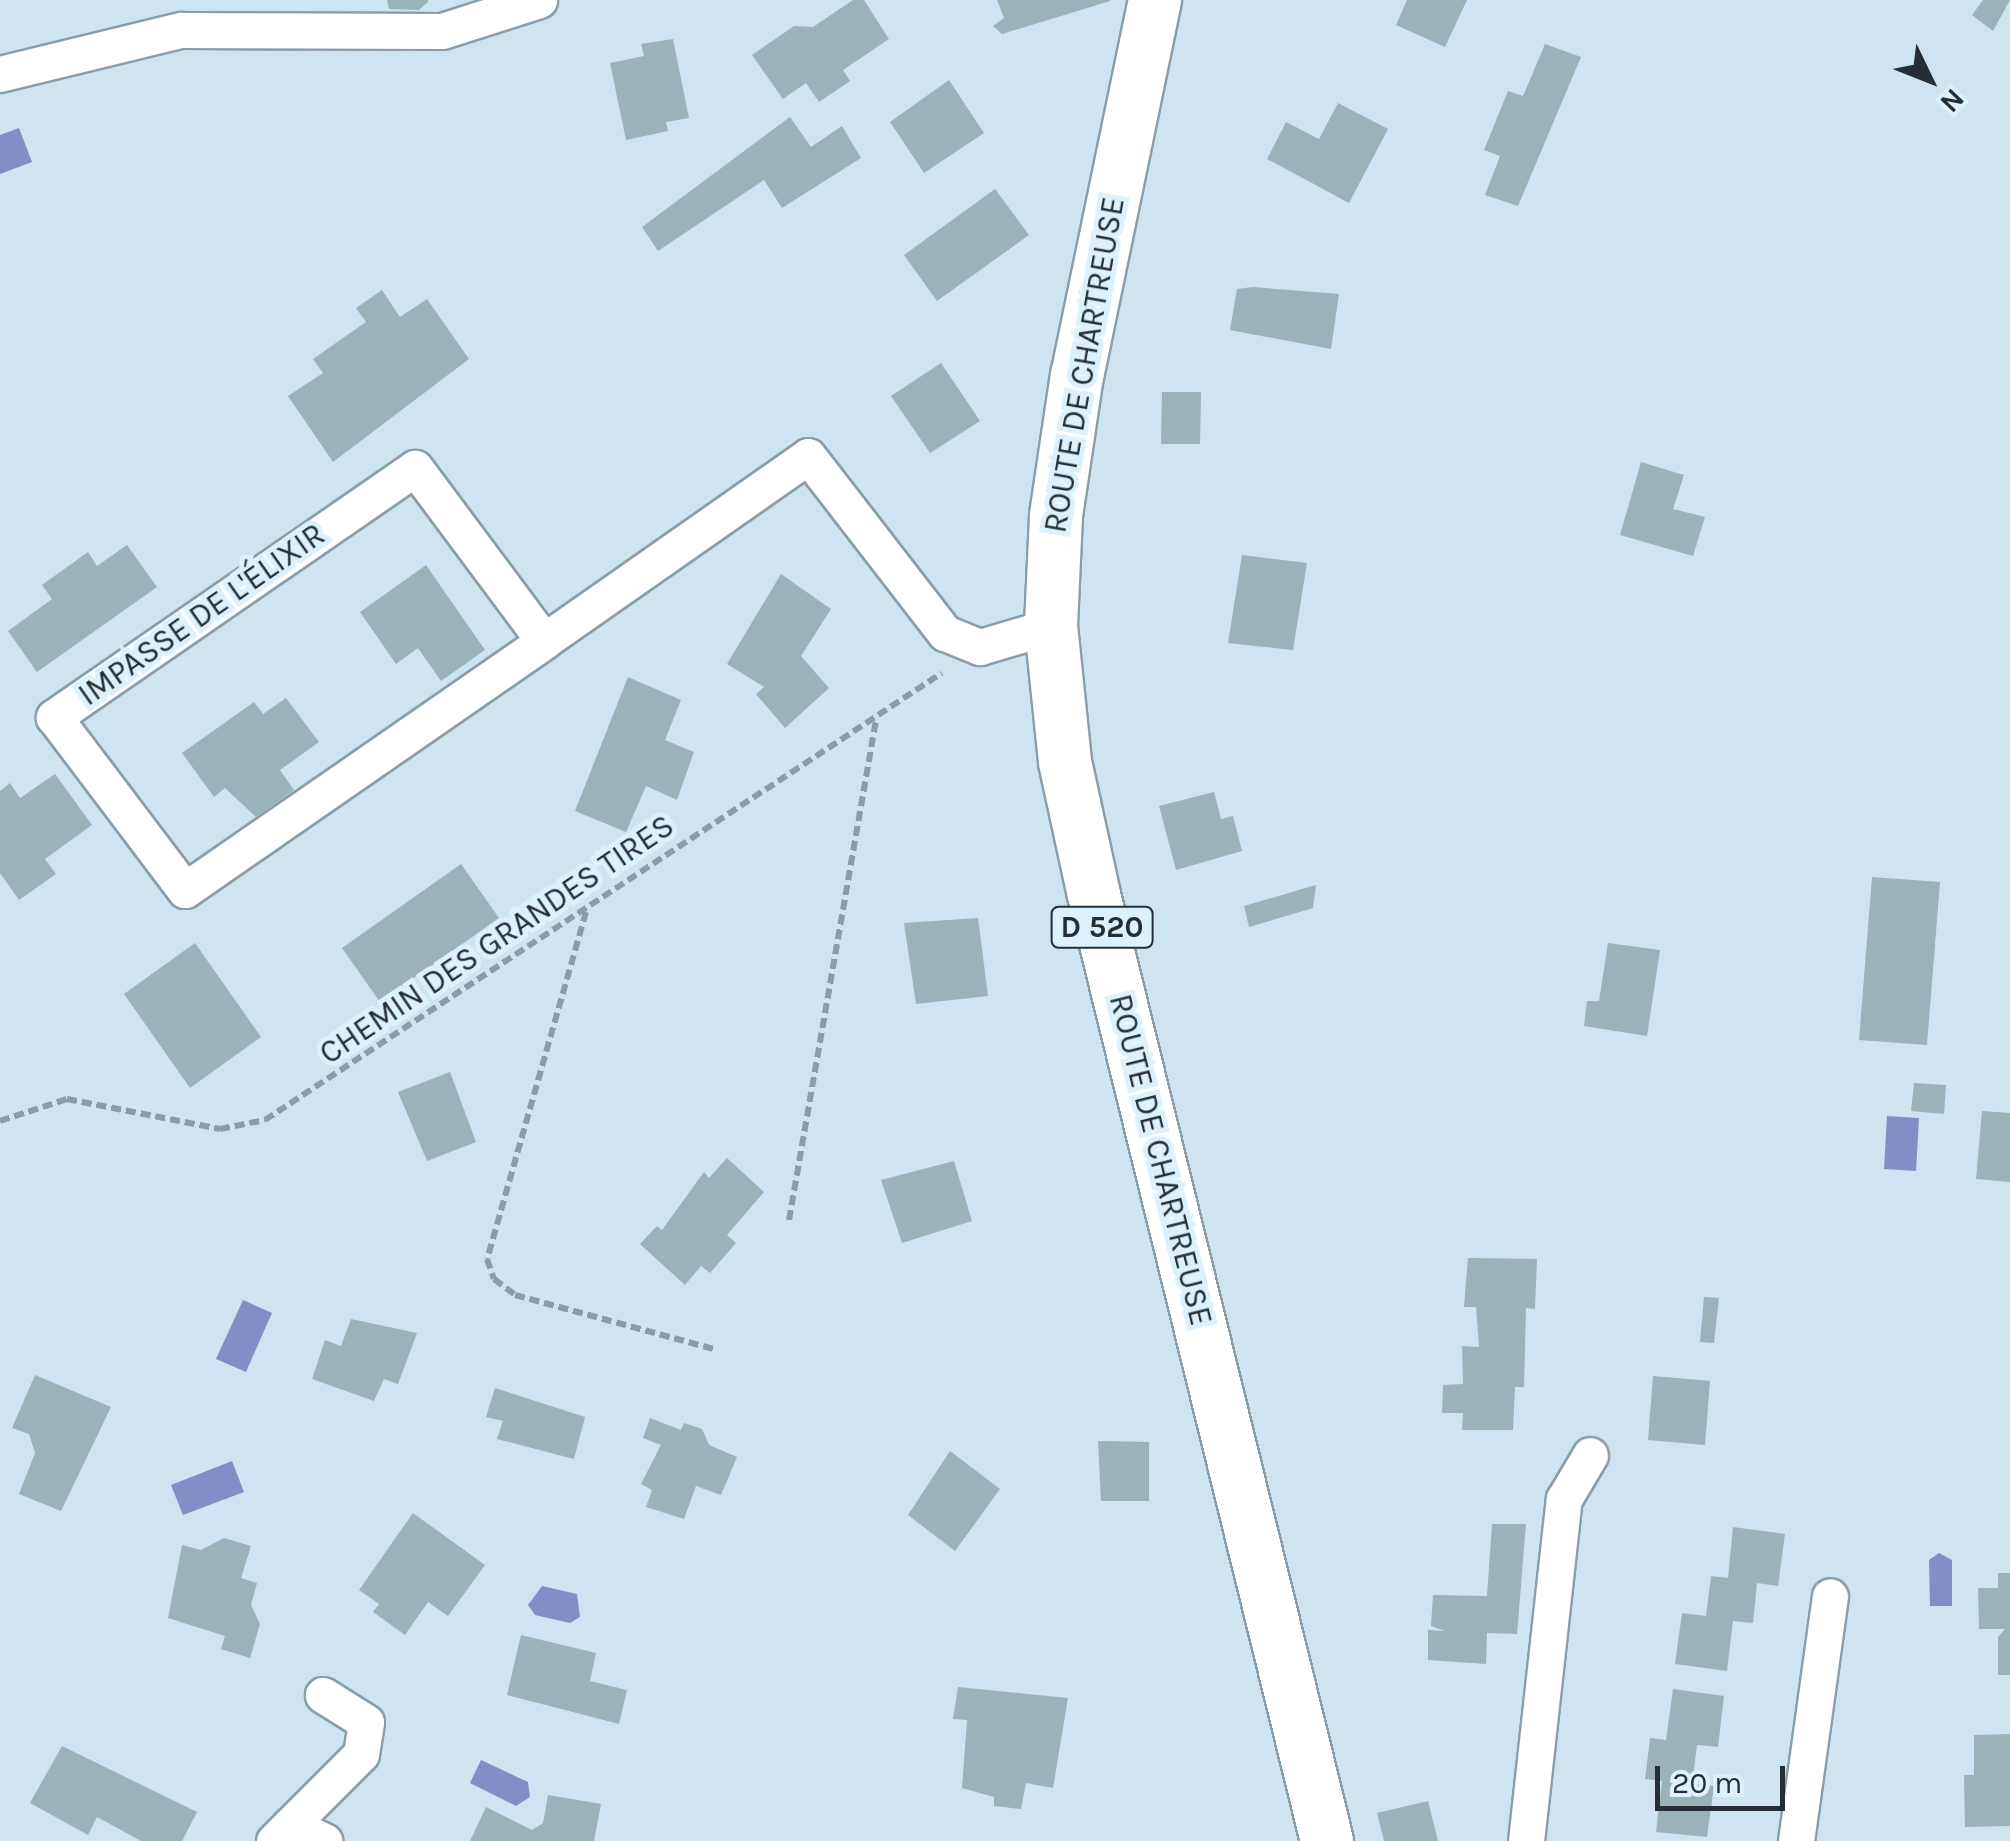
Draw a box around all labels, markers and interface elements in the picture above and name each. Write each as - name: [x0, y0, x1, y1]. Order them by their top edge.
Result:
- north arrow: [1880, 30, 1980, 130]
- text: N: [1933, 82, 1971, 119]
- street label: ROUTE DE CHARTREUSE: [1037, 194, 1133, 536]
- street label: IMPASSE DE L'ÉLIXIR: [71, 515, 333, 715]
- street label: CHEMIN DES GRANDES TIRES: [313, 807, 681, 1073]
- road number: D 520: [1050, 902, 1154, 952]
- street label: ROUTE DE CHARTREUSE: [1100, 990, 1220, 1330]
- scale bar: [1660, 1746, 1790, 1808]
- text: 20 m: [1672, 1765, 1742, 1801]

